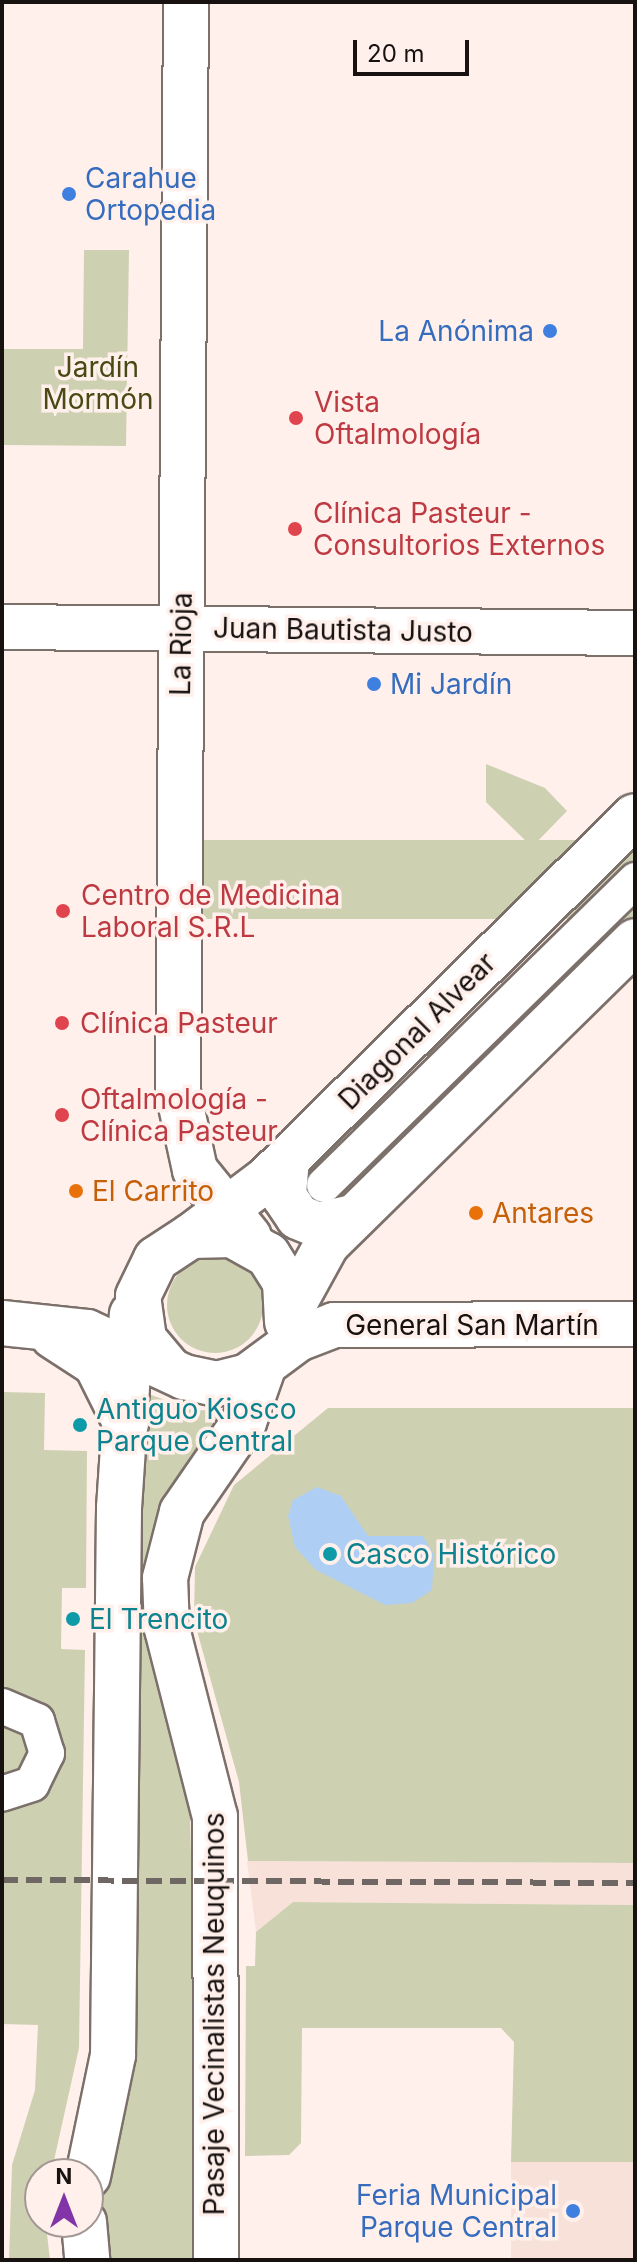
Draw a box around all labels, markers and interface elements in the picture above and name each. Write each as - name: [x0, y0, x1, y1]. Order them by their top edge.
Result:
- scale bar: [357, 24, 473, 74]
- text: 20 m: [367, 39, 425, 68]
- place label: Carahue Ortopedia: [85, 161, 216, 227]
- marker: Carahue Ortopedia: [60, 185, 78, 203]
- place label: La Anónima: [378, 314, 534, 348]
- marker: La Anónima: [541, 322, 559, 340]
- park label: Jardín Mormón: [43, 350, 153, 416]
- place label: Vista Oftalmología: [314, 385, 481, 451]
- marker: Vista Oftalmología: [285, 407, 307, 429]
- place label: Clínica Pasteur - Consultorios Externos: [313, 496, 605, 562]
- marker: Clínica Pasteur - Consultorios Externos: [284, 518, 306, 540]
- street label: La Rioja: [163, 592, 199, 696]
- street label: Juan Bautista Justo: [213, 611, 473, 649]
- place label: Mi Jardín: [390, 667, 512, 701]
- marker: Mi Jardín: [365, 675, 383, 693]
- place label: Centro de Medicina Laboral S.R.L: [81, 878, 340, 944]
- marker: Centro de Medicina Laboral S.R.L: [52, 900, 74, 922]
- street label: Diagonal Alvear: [332, 946, 502, 1116]
- place label: Clínica Pasteur: [80, 1006, 278, 1040]
- marker: Clínica Pasteur: [51, 1012, 73, 1034]
- place label: Oftalmología - Clínica Pasteur: [80, 1082, 278, 1148]
- marker: Oftalmología - Clínica Pasteur: [51, 1104, 73, 1126]
- place label: El Carrito: [92, 1174, 214, 1208]
- marker: El Carrito: [67, 1182, 85, 1200]
- place label: Antares: [492, 1196, 594, 1230]
- marker: Antares: [467, 1204, 485, 1222]
- street label: General San Martín: [345, 1308, 599, 1342]
- place label: Antiguo Kiosco Parque Central: [96, 1392, 297, 1458]
- marker: Antiguo Kiosco Parque Central: [71, 1416, 89, 1434]
- place label: Casco Histórico: [346, 1537, 556, 1571]
- marker: Casco Histórico: [321, 1545, 339, 1563]
- place label: El Trencito: [89, 1602, 228, 1636]
- marker: El Trencito: [64, 1610, 82, 1628]
- street label: Pasaje Vecinalistas Neuquinos: [197, 1813, 231, 2215]
- north arrow: [24, 2158, 104, 2238]
- text: N: [56, 2163, 72, 2189]
- place label: Feria Municipal Parque Central: [356, 2178, 557, 2244]
- marker: Feria Municipal Parque Central: [564, 2202, 582, 2220]

